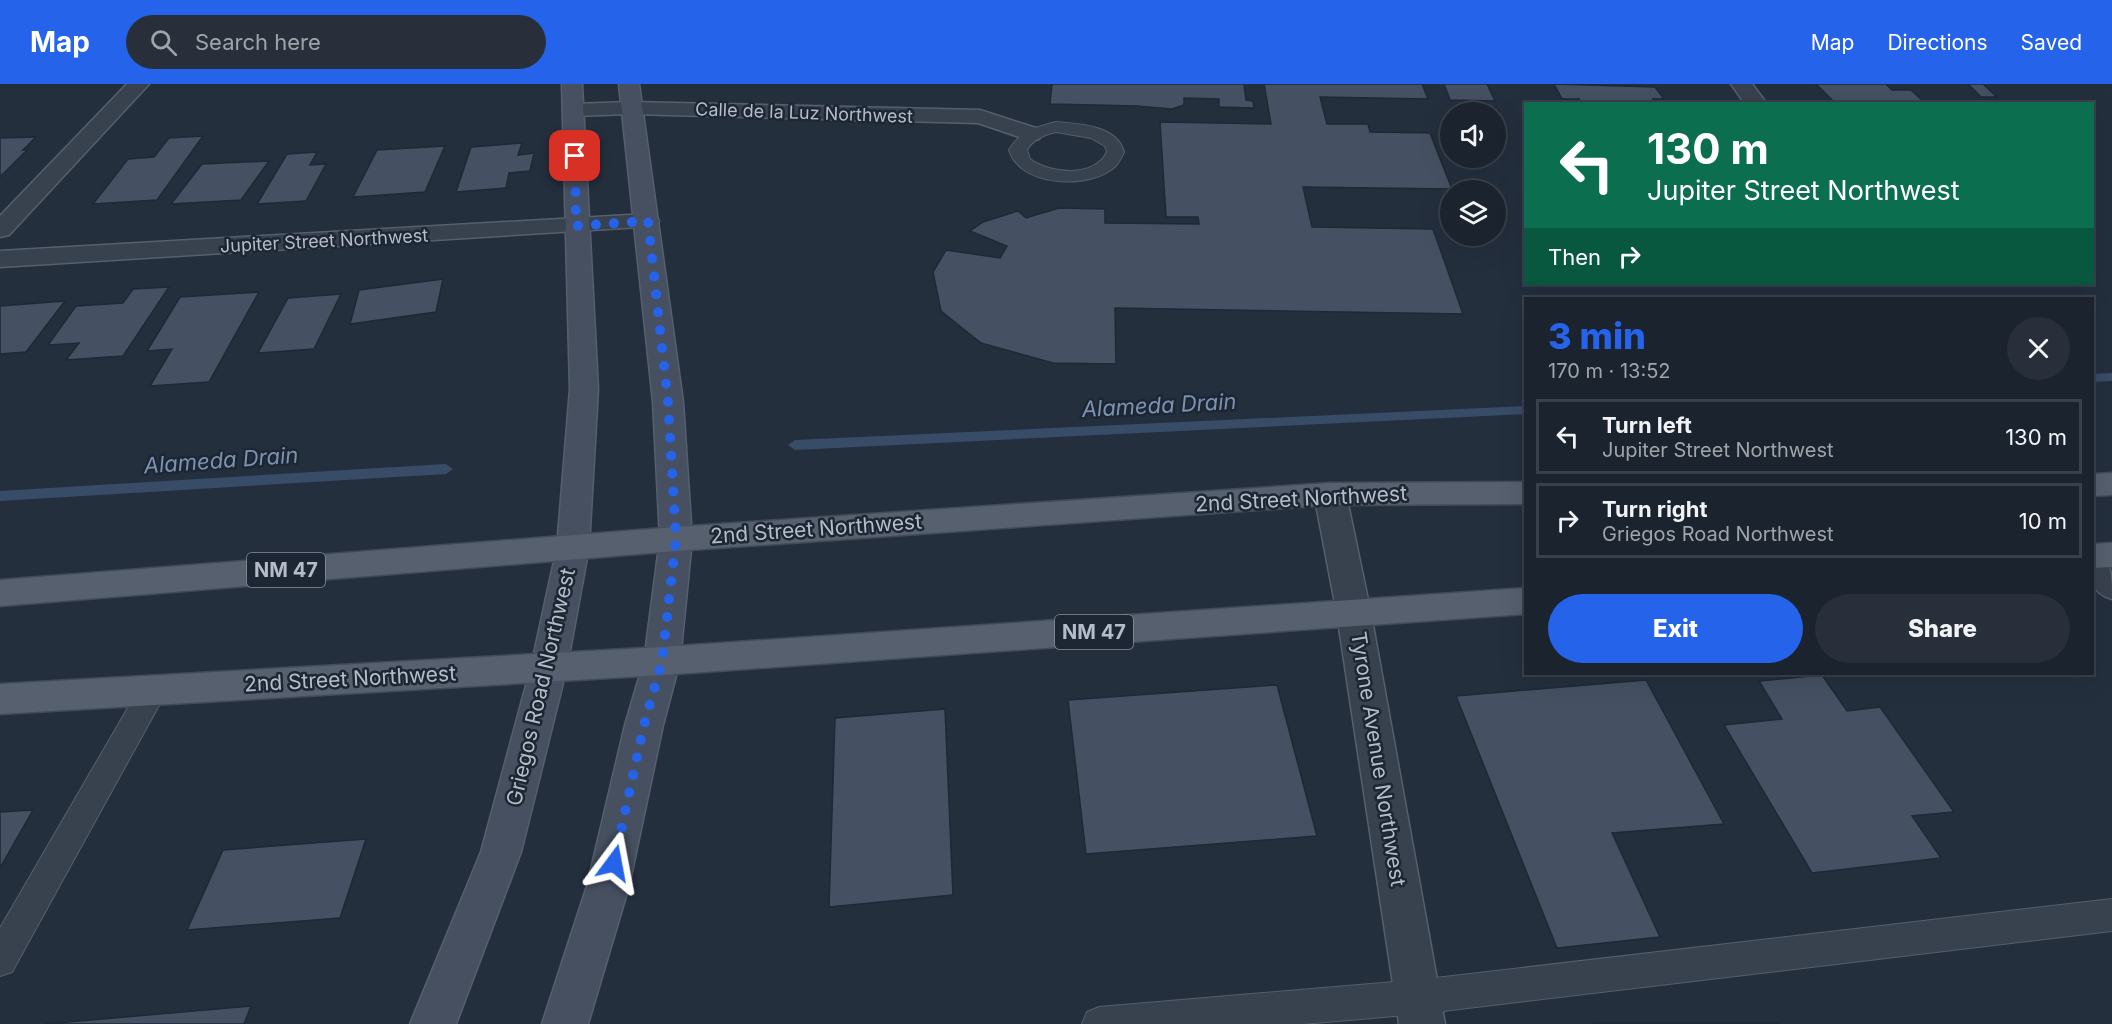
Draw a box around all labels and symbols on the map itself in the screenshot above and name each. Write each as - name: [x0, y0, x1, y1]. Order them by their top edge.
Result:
- street label: Calle de la Luz Northwest: [695, 98, 913, 127]
- pin: [549, 130, 600, 181]
- street label: Jupiter Street Northwest: [219, 225, 429, 256]
- water label: Alameda Drain: [1080, 388, 1237, 422]
- water label: Alameda Drain: [142, 442, 299, 478]
- street label: 2nd Street Northwest: [1194, 480, 1408, 517]
- street label: 2nd Street Northwest: [709, 509, 923, 548]
- road number: NM 47: [247, 553, 325, 587]
- street label: Griegos Road Northwest: [501, 565, 580, 808]
- road number: NM 47: [1055, 615, 1133, 649]
- street label: Tyrone Avenue Northwest: [1346, 630, 1411, 888]
- street label: 2nd Street Northwest: [243, 660, 457, 697]
- position arrow: [582, 831, 646, 895]

